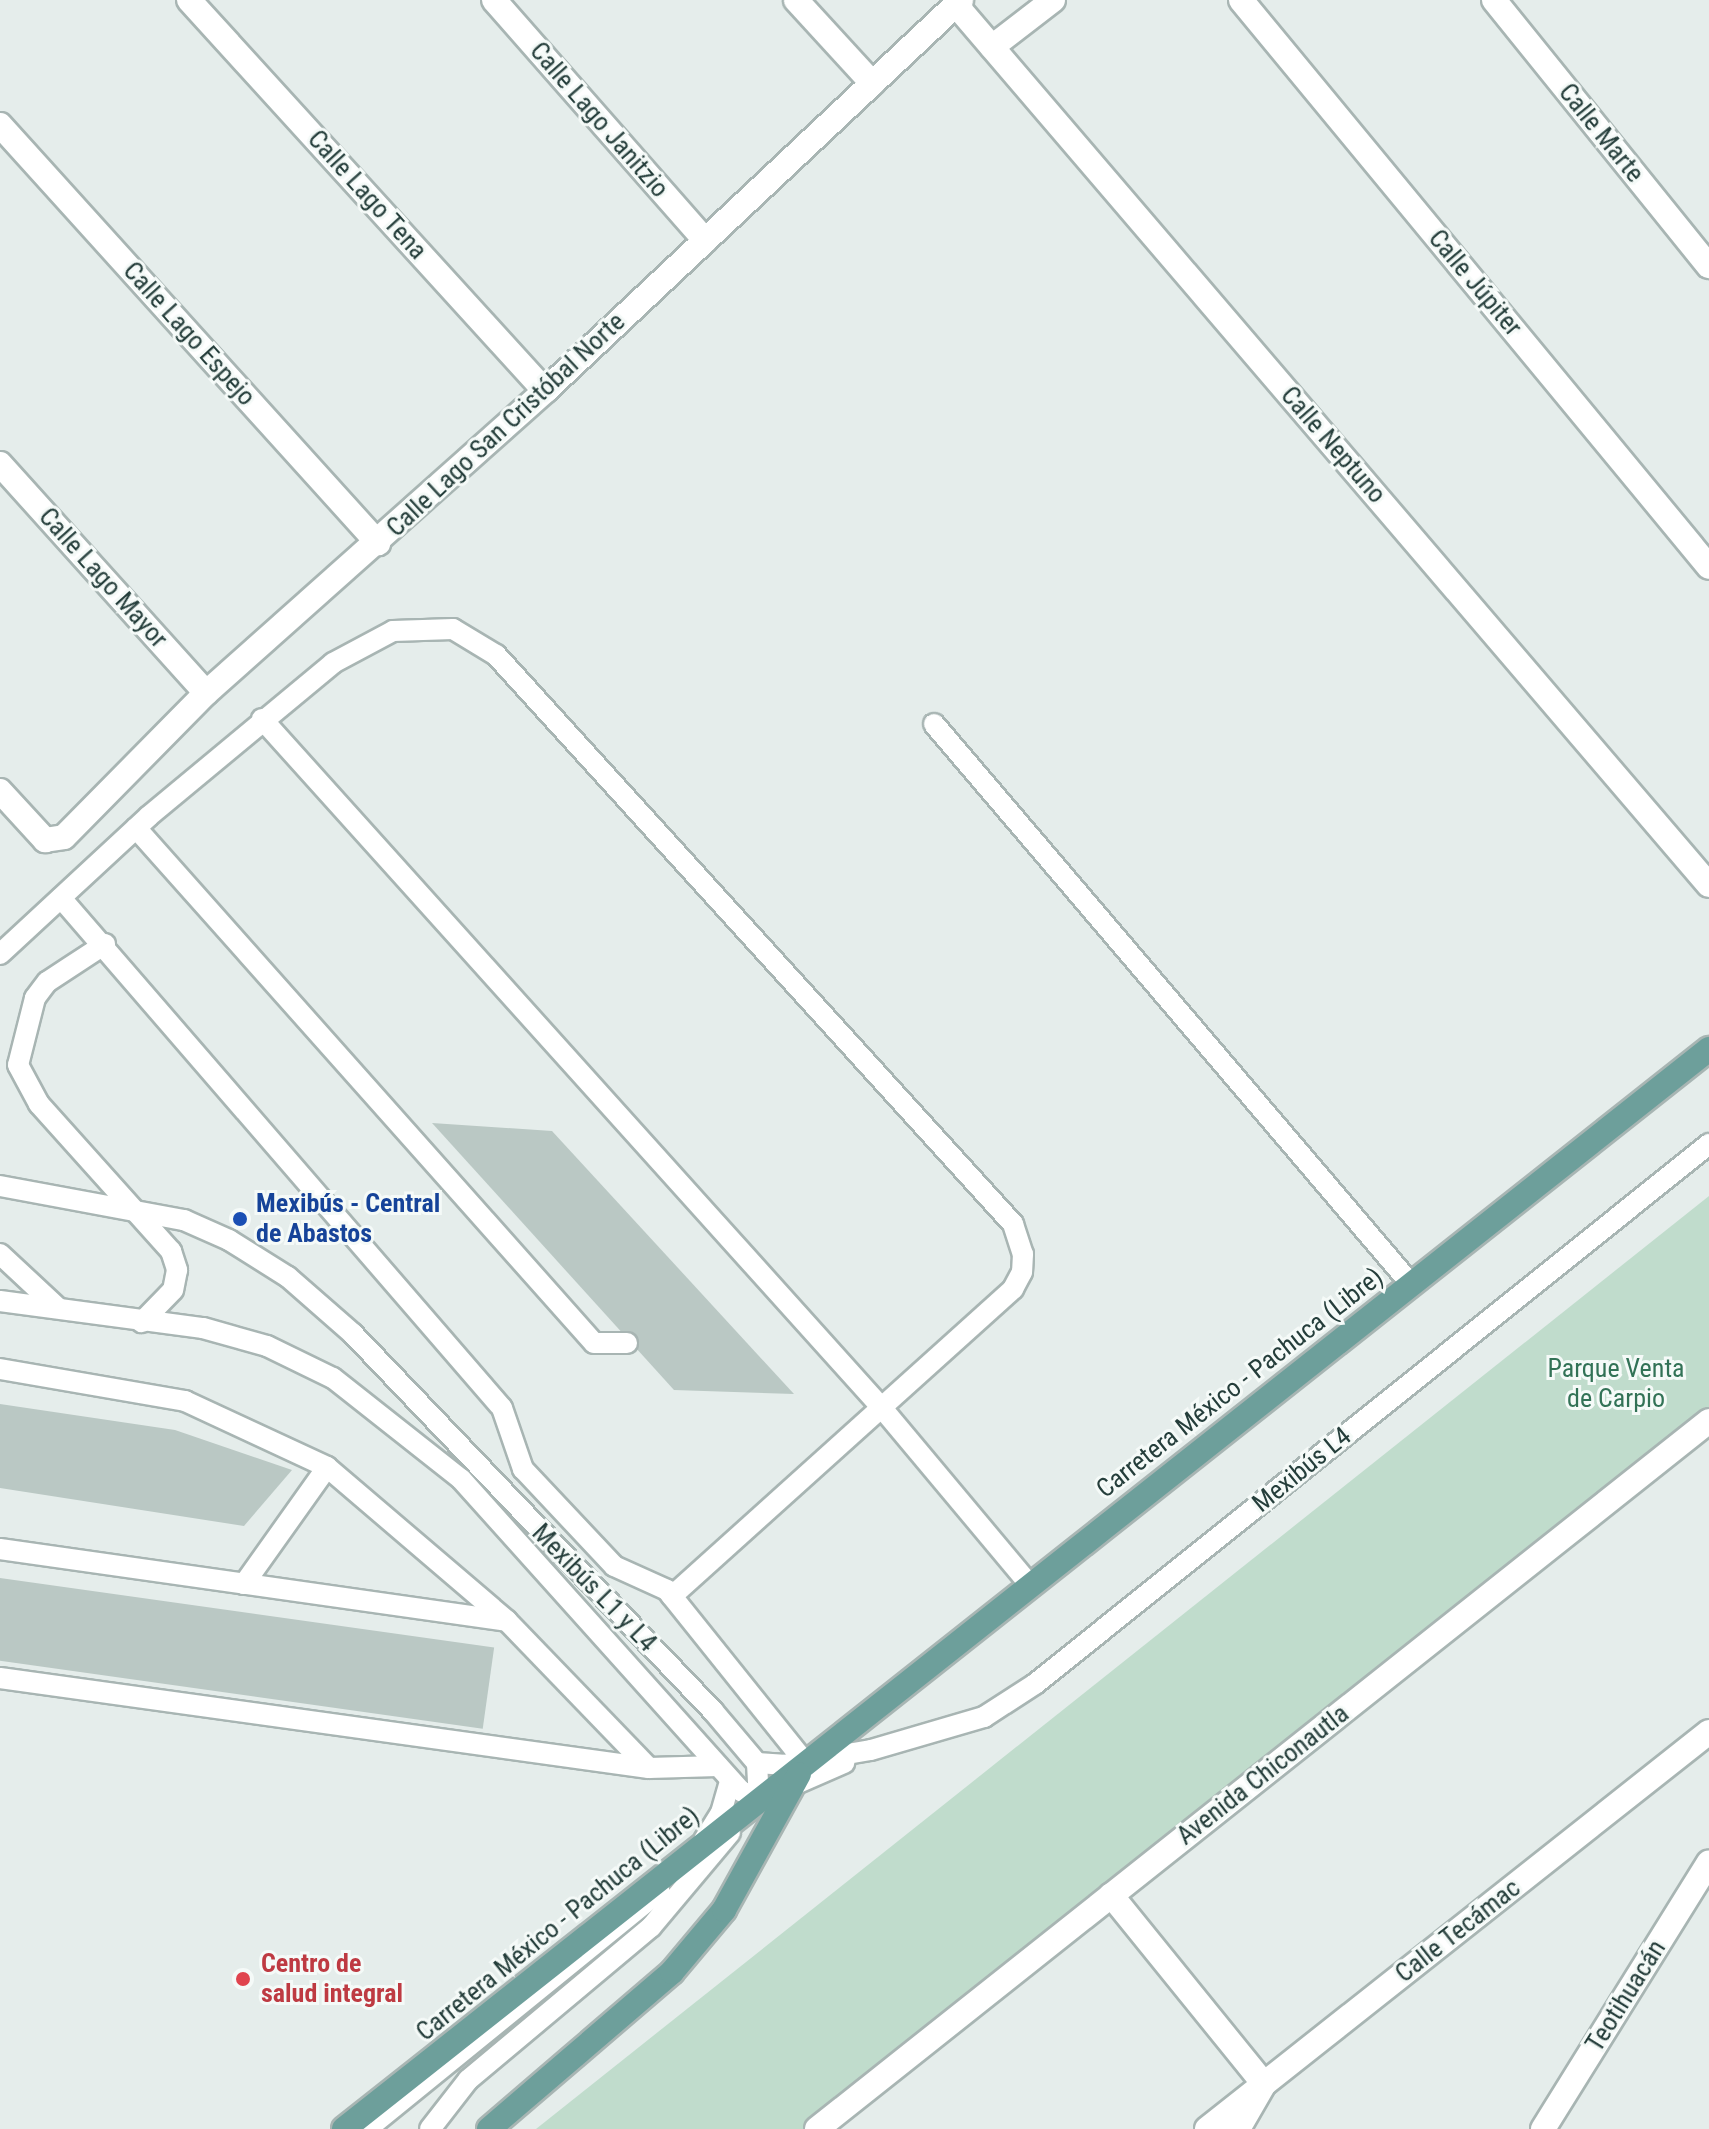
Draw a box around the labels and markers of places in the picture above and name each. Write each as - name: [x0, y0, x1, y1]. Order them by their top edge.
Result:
- place label: Mexibús - Central de Abastos: [256, 1188, 440, 1250]
- marker: Mexibús - Central de Abastos: [231, 1210, 249, 1228]
- place label: Centro de salud integral: [261, 1948, 403, 2010]
- marker: Centro de salud integral: [232, 1968, 254, 1990]

